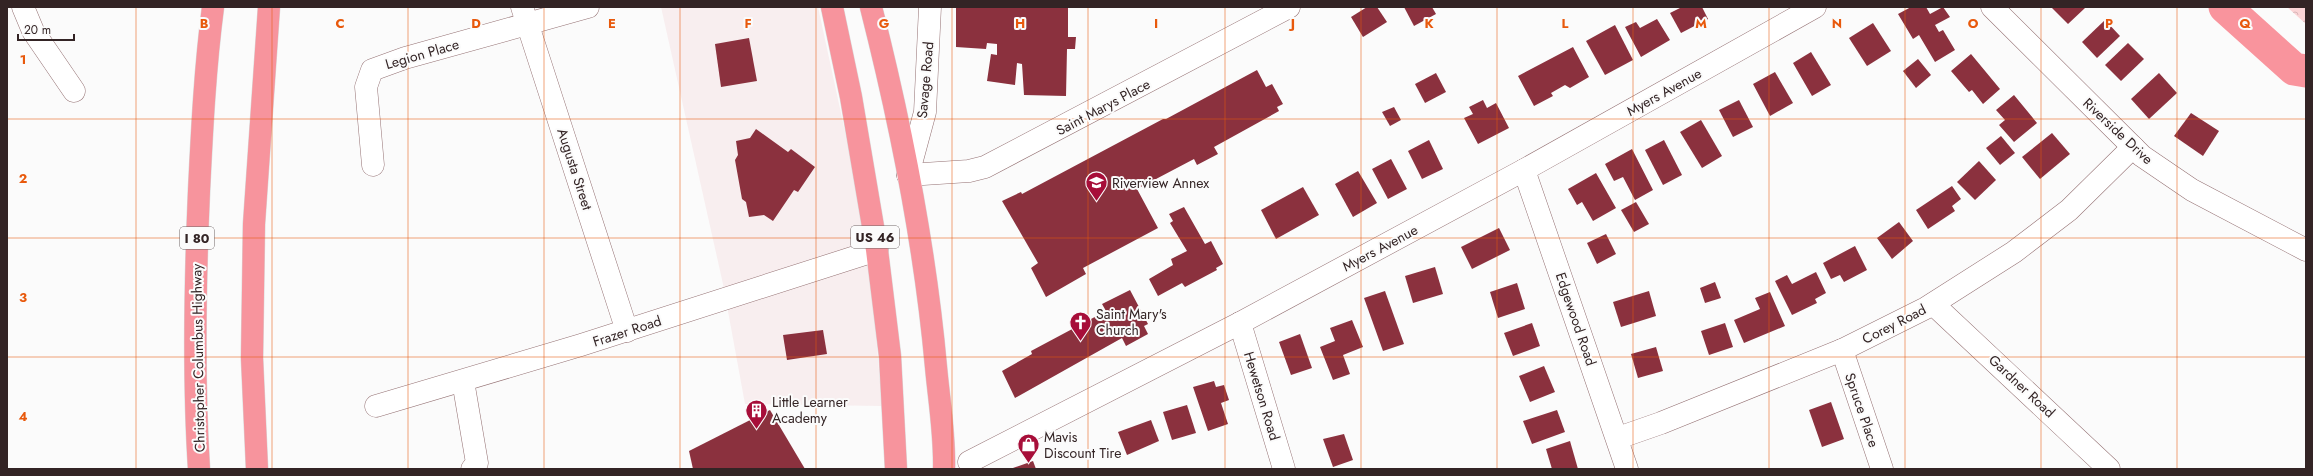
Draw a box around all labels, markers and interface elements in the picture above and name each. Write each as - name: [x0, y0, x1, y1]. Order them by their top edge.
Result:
- text: B: [200, 14, 209, 33]
- text: C: [335, 14, 345, 33]
- text: D: [471, 14, 481, 33]
- text: E: [608, 14, 616, 33]
- text: F: [744, 14, 752, 33]
- text: G: [879, 14, 890, 33]
- text: H: [1015, 14, 1025, 33]
- text: I: [1154, 14, 1158, 33]
- text: J: [1288, 14, 1295, 33]
- text: K: [1424, 14, 1434, 33]
- text: L: [1562, 14, 1569, 33]
- text: M: [1695, 14, 1707, 33]
- text: N: [1832, 14, 1842, 33]
- text: O: [1968, 14, 1979, 33]
- text: P: [2105, 14, 2113, 33]
- text: Q: [2239, 14, 2251, 33]
- scale bar: [18, 16, 74, 42]
- text: 20 m: [24, 21, 51, 39]
- street label: Legion Place: [383, 34, 461, 74]
- street label: Savage Road: [912, 41, 938, 119]
- text: 1: [20, 50, 26, 69]
- street label: Myers Avenue: [1623, 63, 1705, 121]
- street label: Saint Marys Place: [1052, 74, 1154, 140]
- street label: Riverside Drive: [2079, 93, 2157, 169]
- street label: Augusta Street: [552, 125, 598, 213]
- text: 2: [19, 169, 27, 188]
- school or university icon: Riverview Annex: [1083, 170, 1109, 203]
- place label: Riverview Annex: [1112, 173, 1209, 193]
- street label: Myers Avenue: [1339, 220, 1421, 276]
- road number: US 46: [851, 226, 899, 248]
- road number: I 80: [180, 227, 214, 249]
- street label: Christopher Columbus Highway: [186, 263, 210, 453]
- street label: Edgewood Road: [1551, 270, 1601, 368]
- text: 3: [19, 288, 27, 307]
- street label: Corey Road: [1859, 299, 1929, 349]
- place label: Saint Mary's Church: [1096, 304, 1167, 340]
- church icon: Saint Mary's Church: [1068, 309, 1094, 342]
- street label: Frazer Road: [590, 311, 664, 351]
- street label: Hewetson Road: [1239, 349, 1285, 443]
- street label: Gardner Road: [1984, 350, 2060, 422]
- street label: Spruce Place: [1840, 370, 1884, 450]
- place label: Little Learner Academy: [772, 392, 848, 428]
- building icon: Little Learner Academy: [743, 397, 769, 430]
- text: 4: [18, 407, 28, 426]
- place label: Mavis Discount Tire: [1044, 427, 1121, 463]
- shop icon: Mavis Discount Tire: [1015, 432, 1041, 465]

